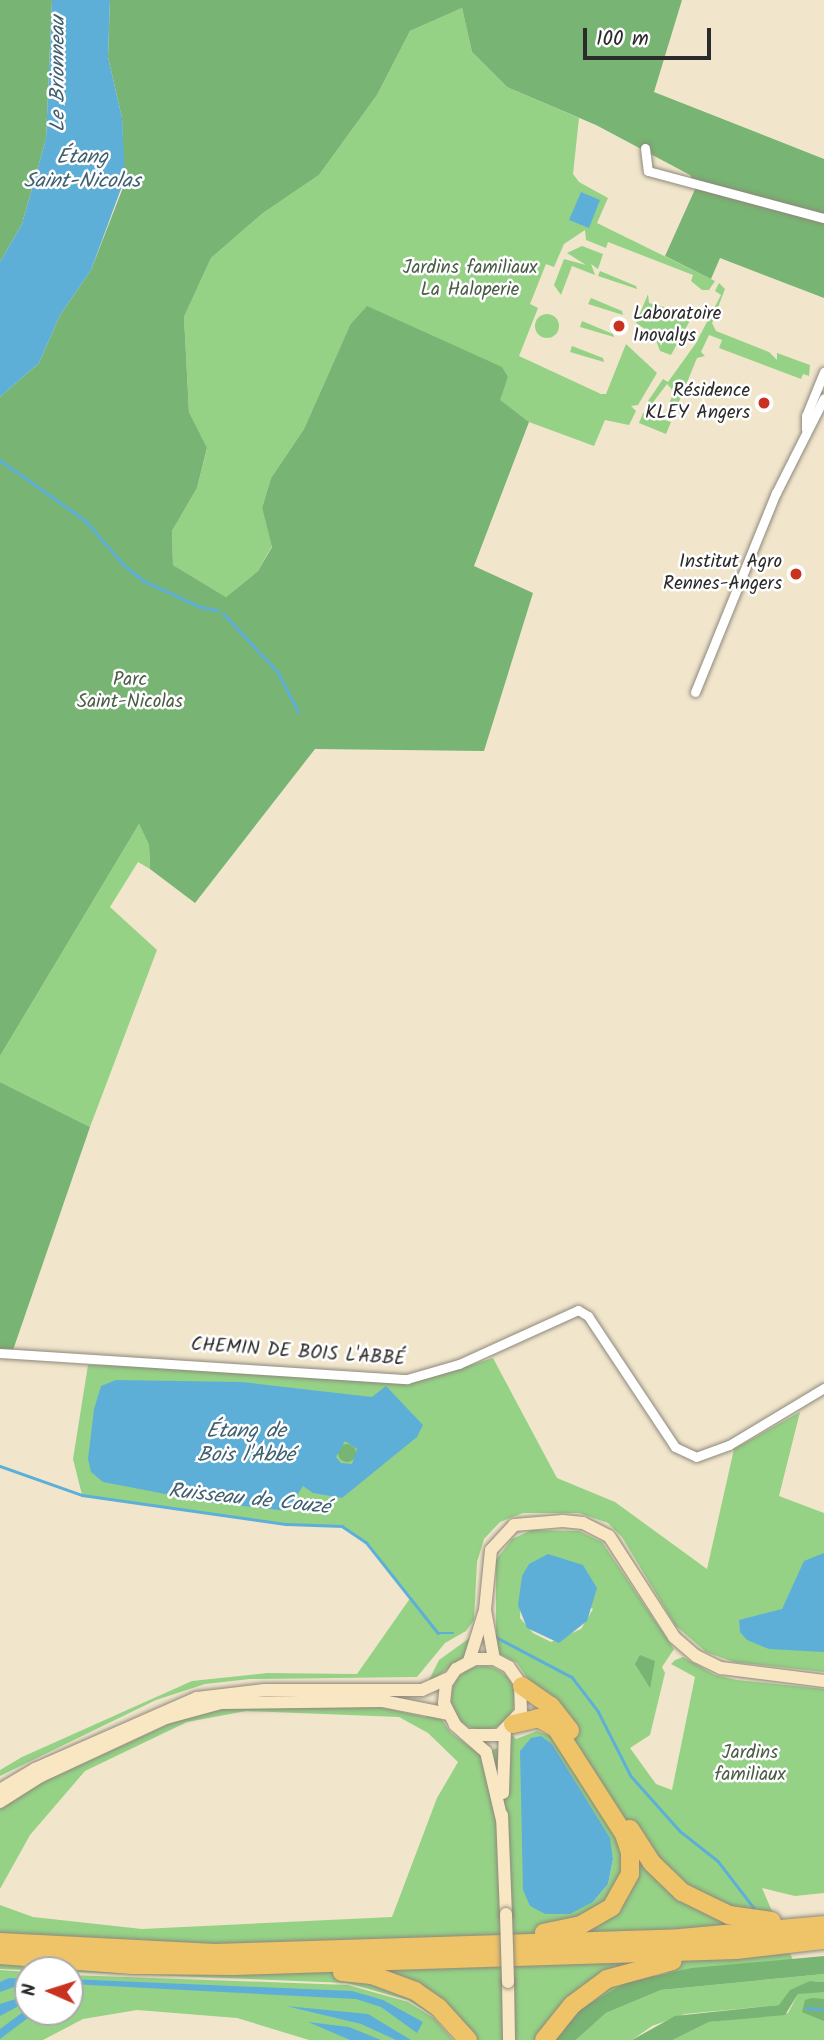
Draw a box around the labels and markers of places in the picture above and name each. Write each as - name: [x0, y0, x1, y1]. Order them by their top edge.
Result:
- place label: Laboratoire Inovalys: [633, 304, 721, 348]
- marker: Laboratoire Inovalys: [611, 318, 627, 334]
- place label: Résidence KLEY Angers: [645, 381, 750, 425]
- marker: Résidence KLEY Angers: [756, 395, 772, 411]
- place label: Institut Agro Rennes-Angers: [663, 552, 782, 596]
- marker: Institut Agro Rennes-Angers: [788, 566, 804, 582]

